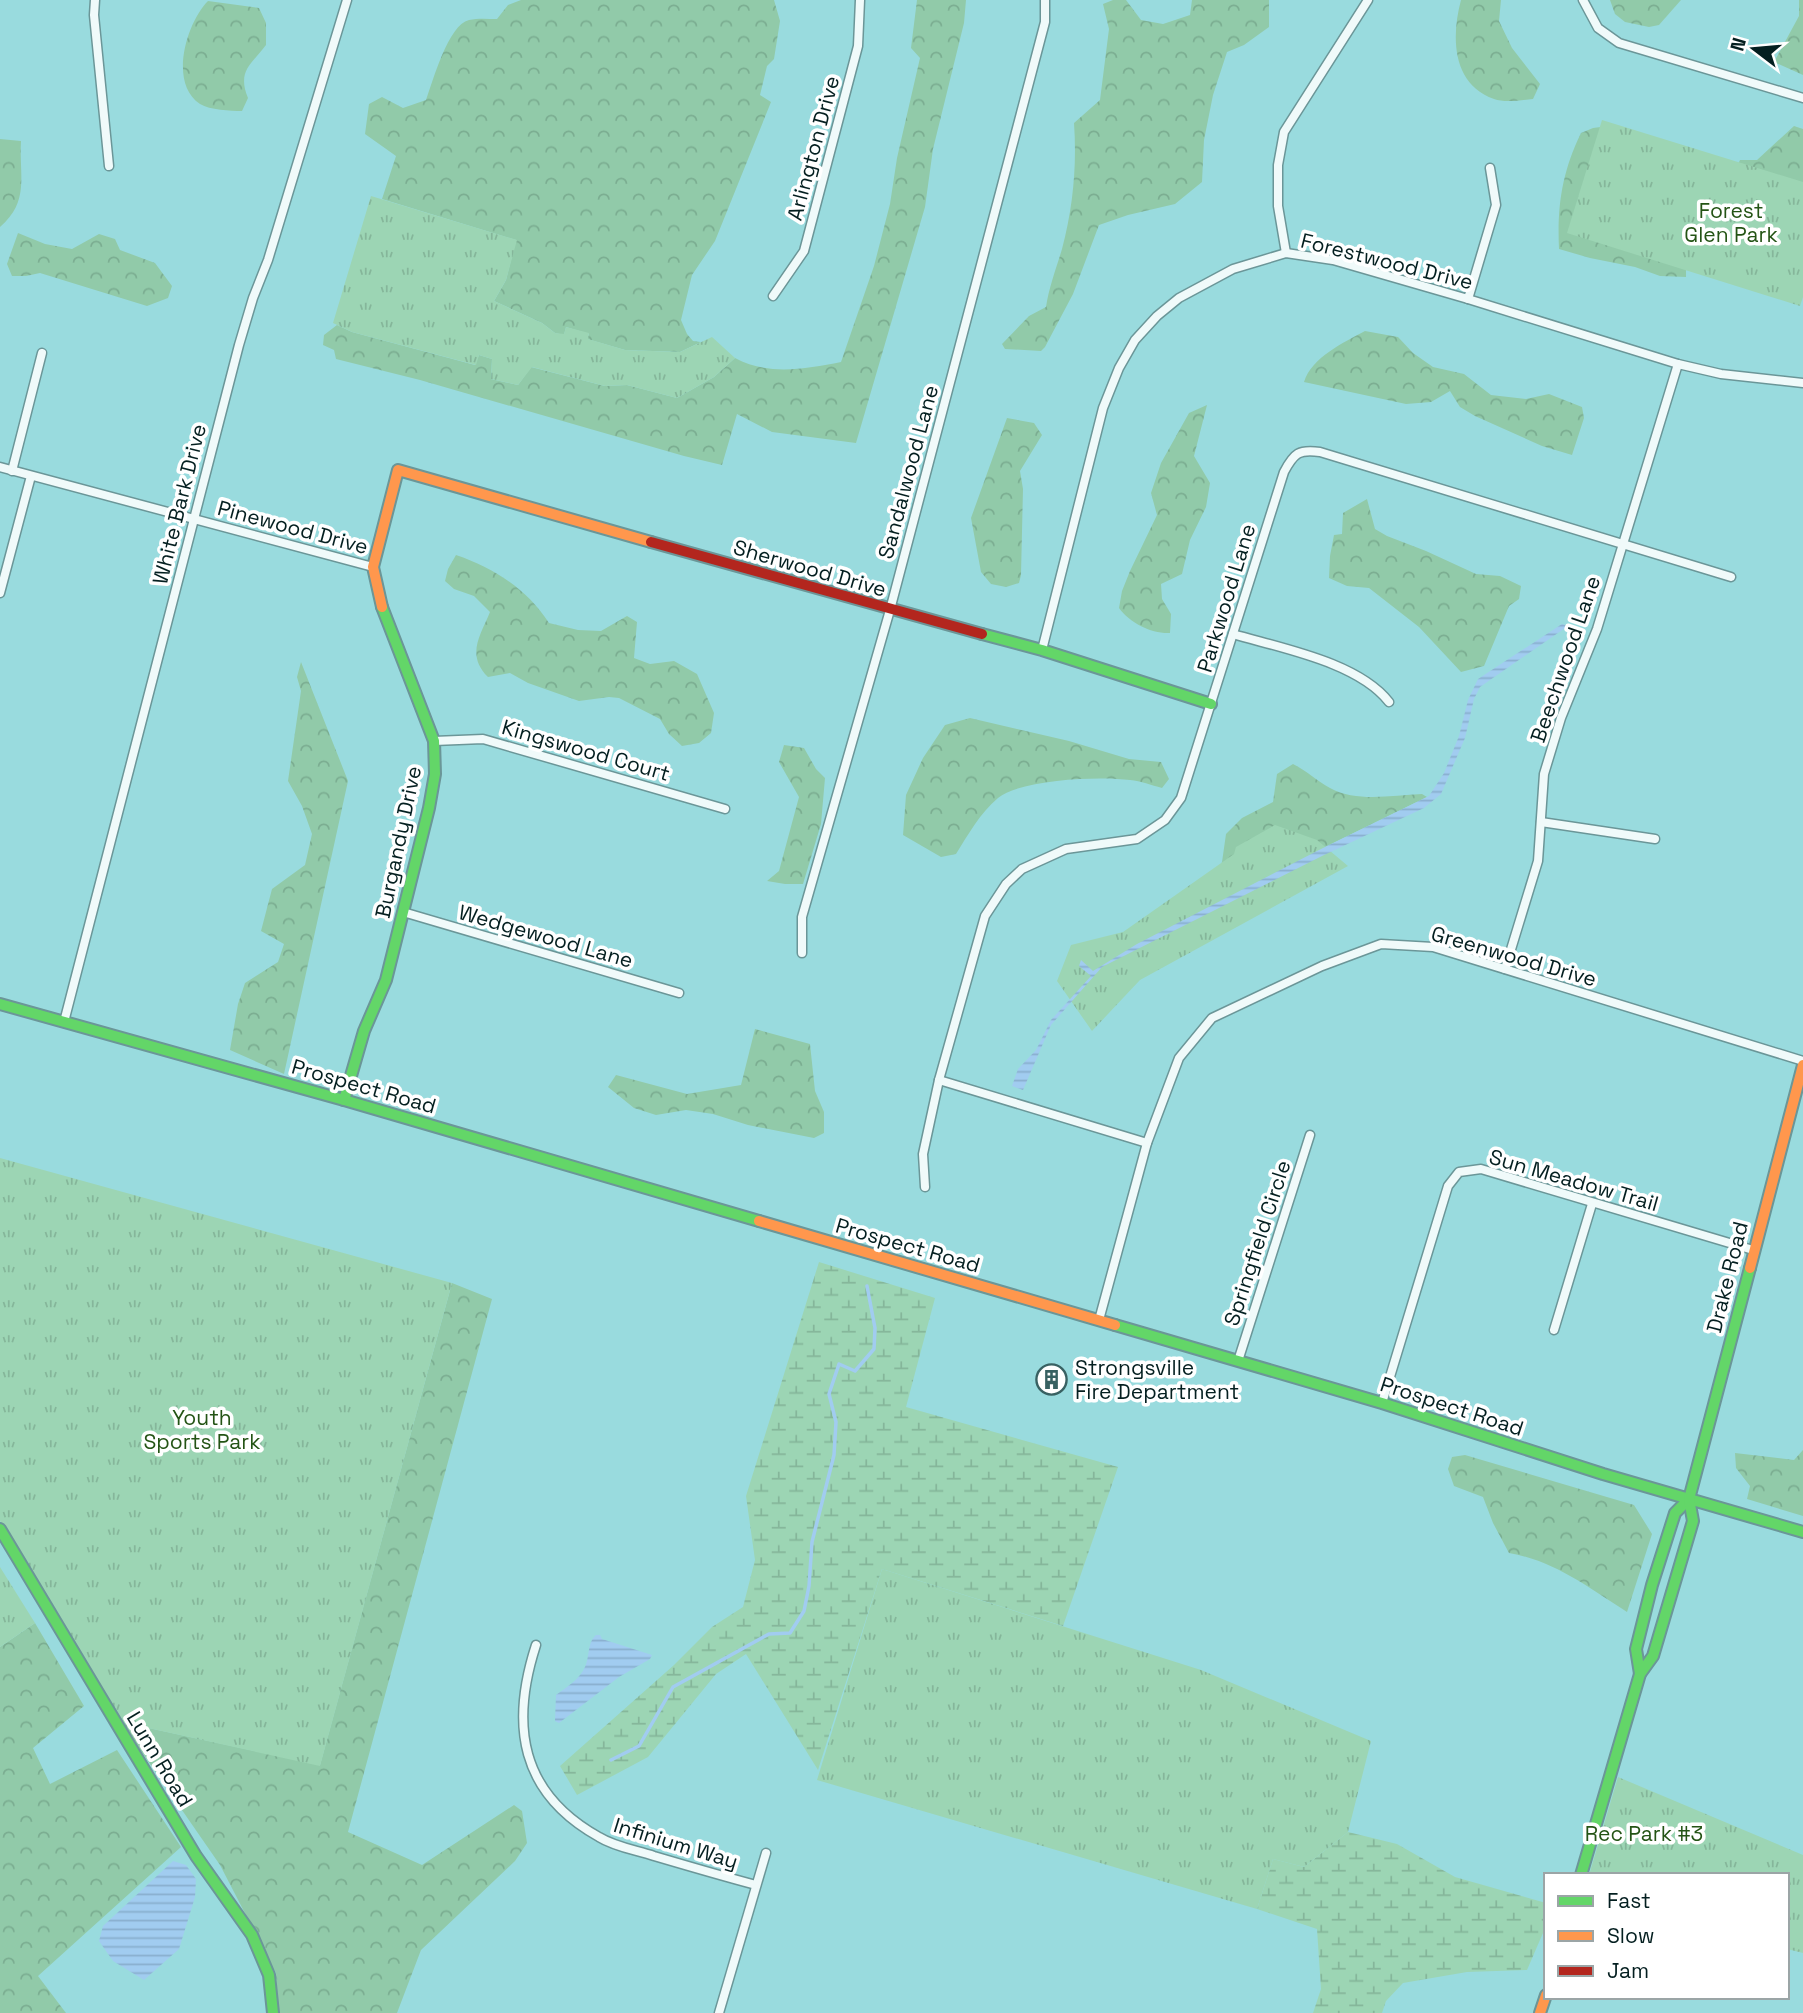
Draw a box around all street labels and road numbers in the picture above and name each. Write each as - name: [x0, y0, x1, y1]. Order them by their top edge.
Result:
- street label: Arlington Drive: [781, 73, 845, 223]
- street label: Forestwood Drive: [1298, 227, 1476, 295]
- street label: Sandalwood Lane: [872, 382, 944, 562]
- street label: White Bark Drive: [146, 421, 212, 587]
- street label: Pinewood Drive: [215, 494, 371, 560]
- street label: Parkwood Lane: [1191, 520, 1261, 676]
- street label: Sherwood Drive: [730, 533, 890, 603]
- street label: Beechwood Lane: [1524, 572, 1606, 746]
- street label: Kingswood Court: [499, 713, 673, 787]
- street label: Burgandy Drive: [369, 763, 427, 921]
- street label: Wedgewood Lane: [456, 898, 636, 974]
- street label: Greenwood Drive: [1428, 919, 1600, 993]
- street label: Prospect Road: [289, 1052, 439, 1120]
- street label: Sun Meadow Trail: [1486, 1143, 1662, 1217]
- street label: Springfield Circle: [1218, 1157, 1296, 1329]
- street label: Prospect Road: [833, 1211, 983, 1279]
- street label: Drake Road: [1700, 1219, 1754, 1335]
- street label: Prospect Road: [1377, 1370, 1527, 1442]
- street label: Lunn Road: [121, 1706, 199, 1812]
- street label: Infinium Way: [611, 1811, 741, 1875]

